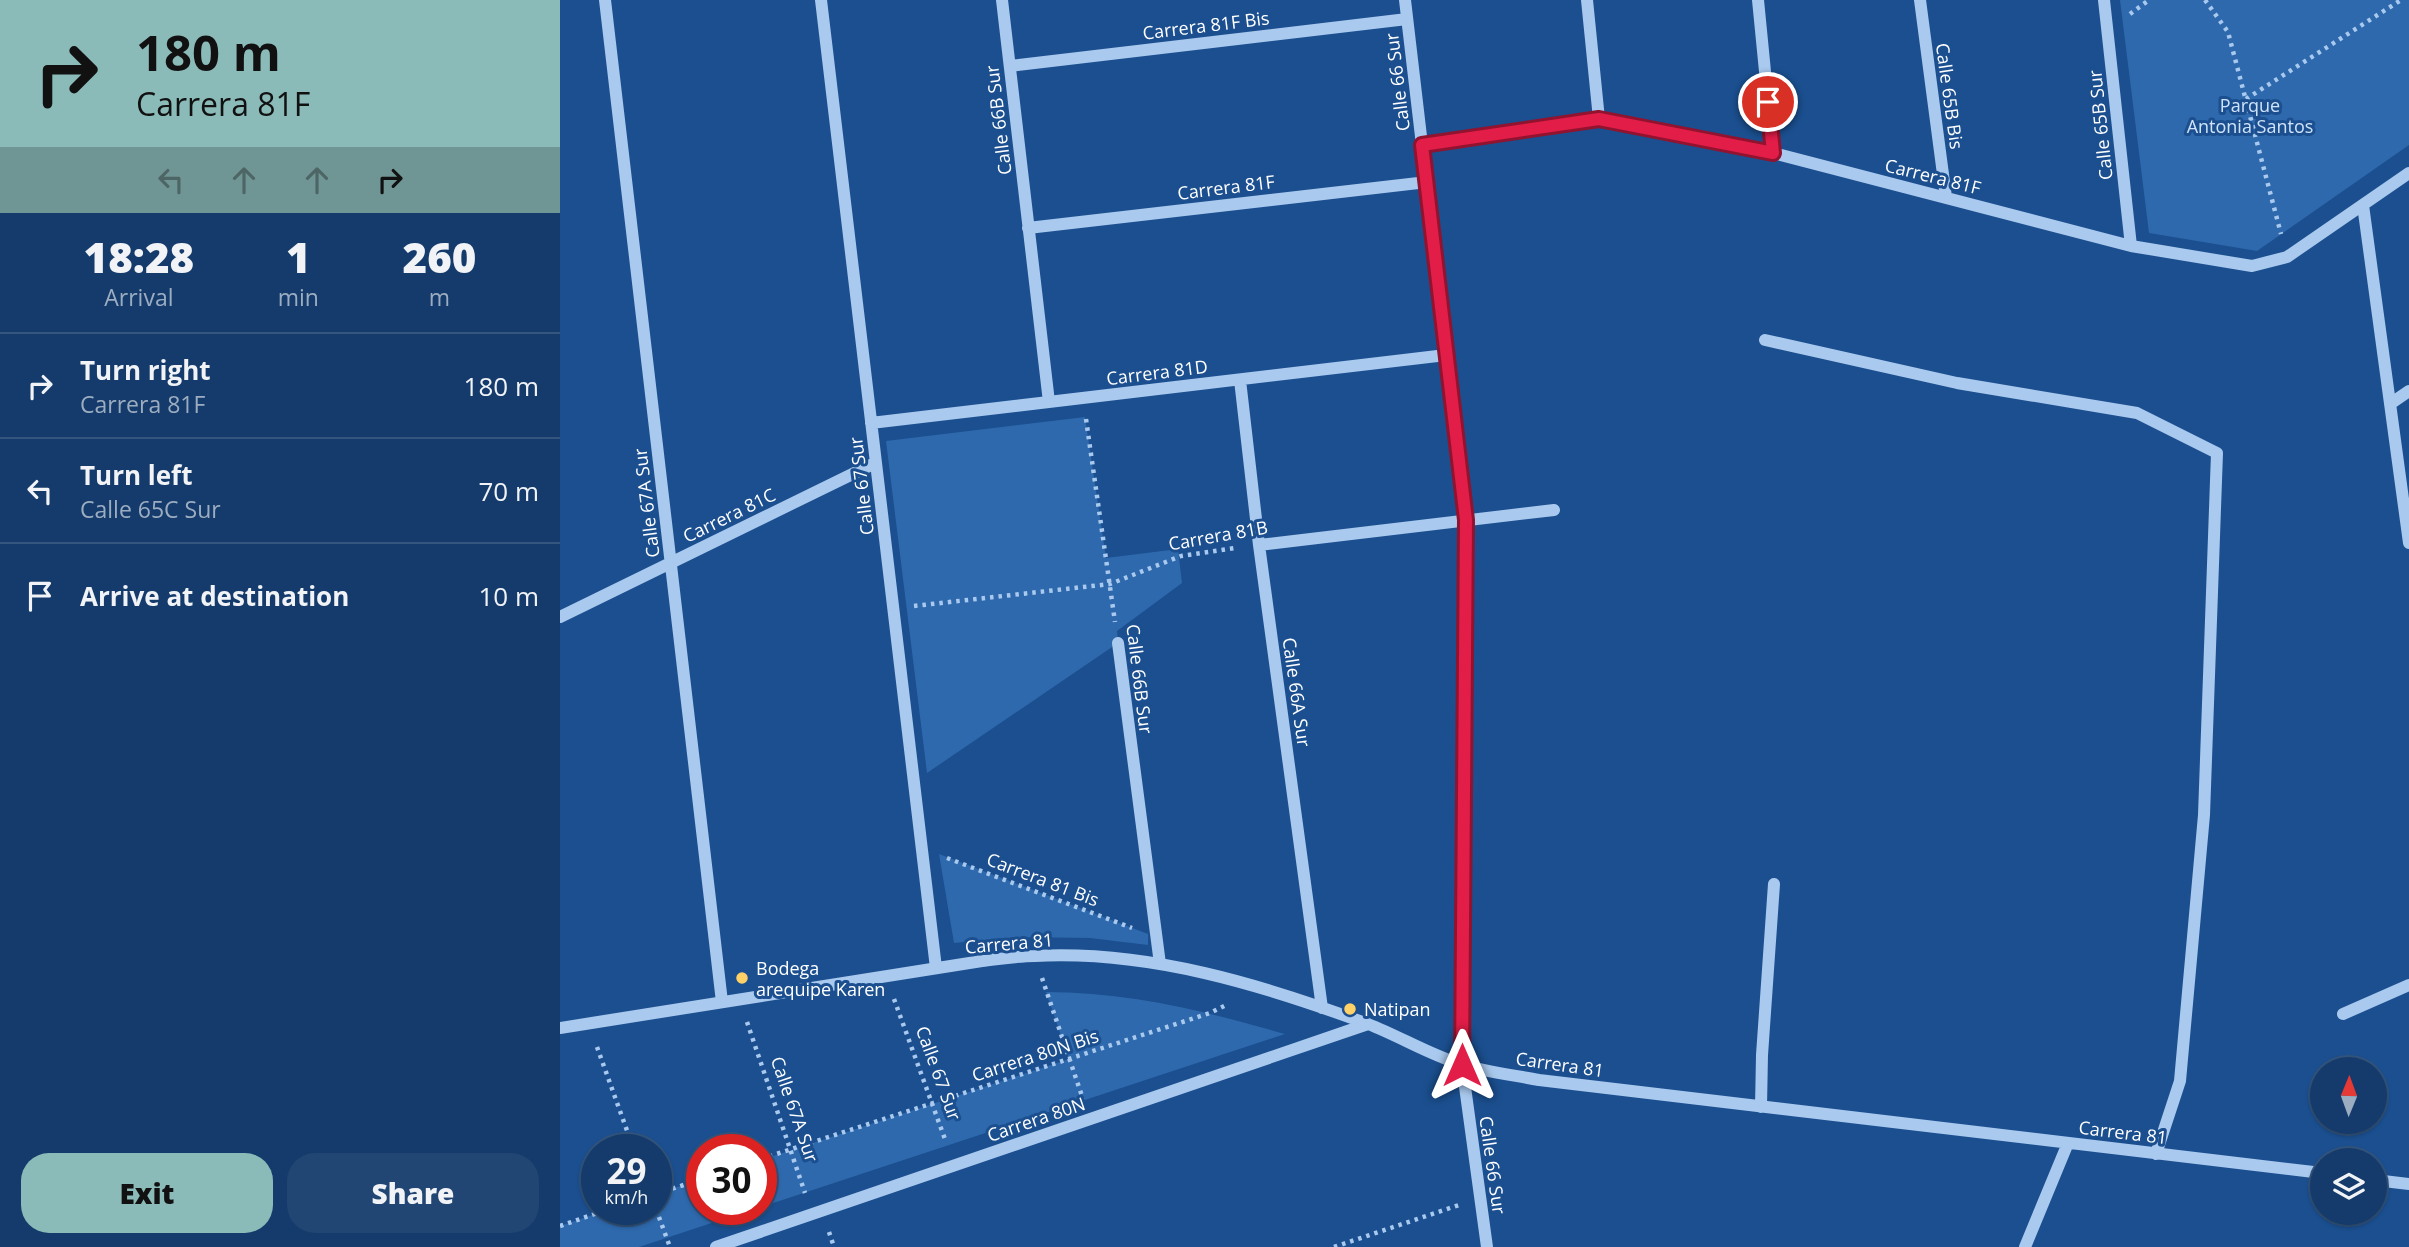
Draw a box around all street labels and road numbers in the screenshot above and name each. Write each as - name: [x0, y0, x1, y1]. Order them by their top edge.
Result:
- street label: Carrera 81F Bis: [1141, 5, 1271, 45]
- street label: Calle 66 Sur: [1379, 31, 1415, 132]
- street label: Calle 65B Bis: [1931, 41, 1969, 151]
- street label: Calle 66B Sur: [979, 63, 1017, 176]
- street label: Calle 65B Sur: [2082, 68, 2118, 181]
- street label: Carrera 81F: [1883, 152, 1983, 200]
- street label: Carrera 81F: [1176, 169, 1276, 205]
- street label: Carrera 81D: [1105, 354, 1209, 390]
- street label: Calle 67 Sur: [843, 435, 879, 536]
- street label: Calle 67A Sur: [627, 446, 665, 559]
- street label: Carrera 81C: [679, 482, 779, 548]
- street label: Carrera 81B: [1166, 514, 1270, 556]
- street label: Calle 66B Sur: [1121, 623, 1159, 736]
- street label: Calle 66A Sur: [1277, 636, 1317, 749]
- street label: Carrera 81 Bis: [984, 847, 1102, 911]
- street label: Carrera 81: [964, 927, 1054, 959]
- street label: Calle 67 Sur: [911, 1022, 967, 1124]
- street label: Carrera 80N Bis: [969, 1023, 1101, 1087]
- street label: Carrera 81: [1514, 1046, 1606, 1082]
- street label: Calle 67A Sur: [766, 1053, 824, 1166]
- street label: Carrera 80N: [984, 1091, 1088, 1147]
- street label: Calle 66 Sur: [1474, 1114, 1512, 1216]
- street label: Carrera 81: [2077, 1115, 2169, 1149]

